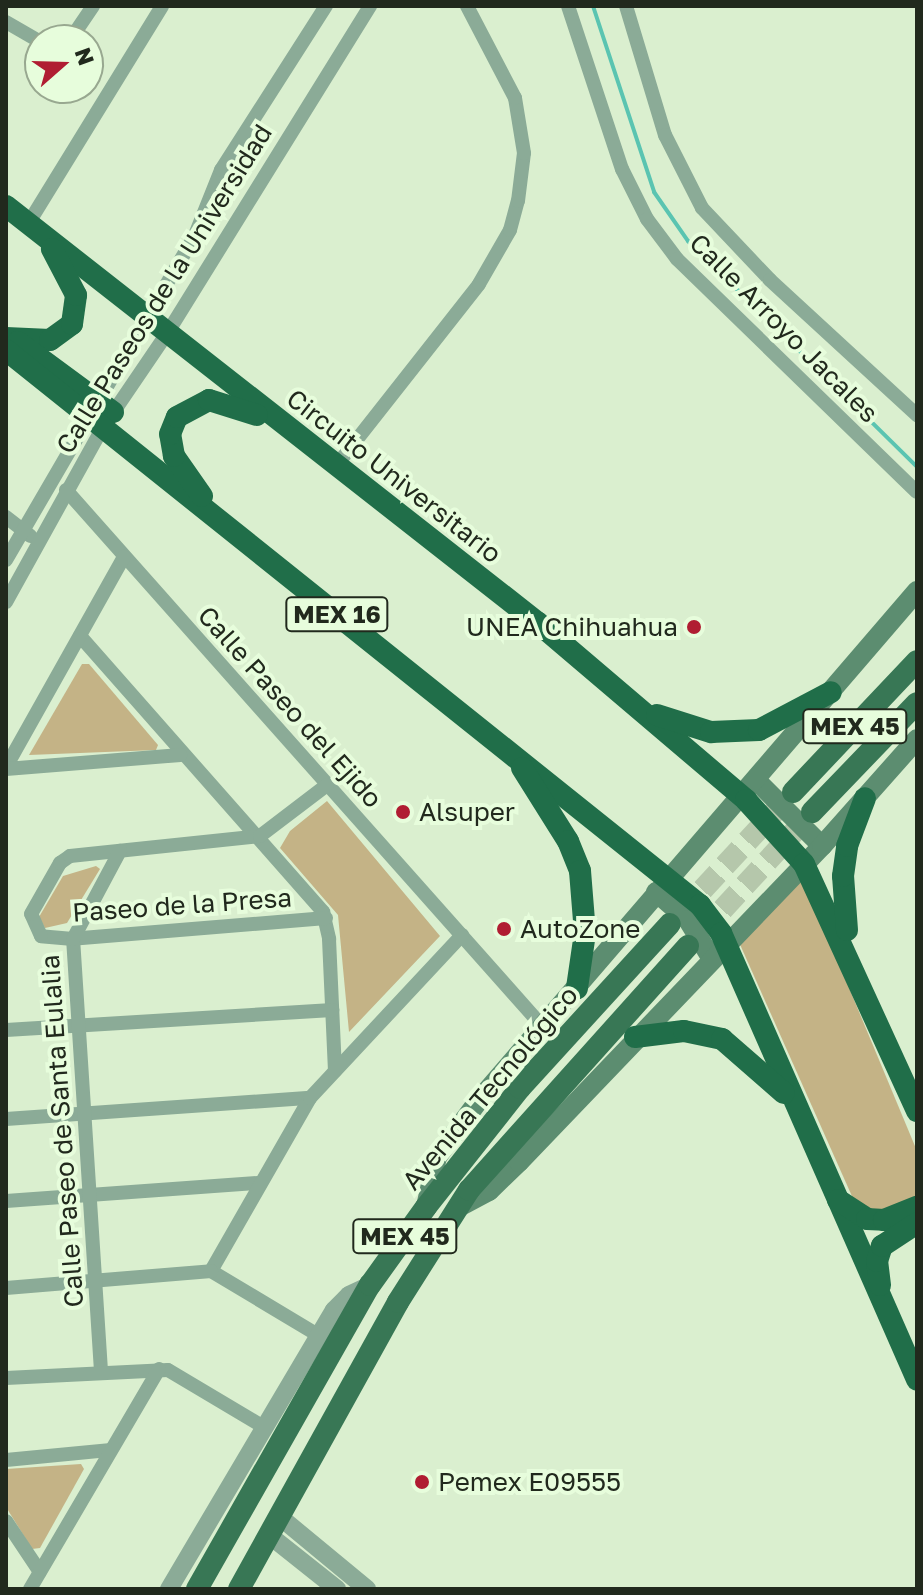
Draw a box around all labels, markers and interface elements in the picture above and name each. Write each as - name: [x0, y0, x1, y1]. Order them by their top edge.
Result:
- north arrow: [24, 24, 104, 104]
- text: N: [70, 44, 101, 69]
- street label: Calle Paseos de la Universidad: [49, 119, 279, 459]
- street label: Calle Arroyo Jacales: [683, 227, 885, 429]
- street label: Circuito Universitario: [281, 383, 507, 569]
- road number: MEX 16: [285, 594, 389, 634]
- street label: Calle Paseo del Ejido: [191, 600, 389, 814]
- place label: UNEA Chihuahua: [466, 611, 678, 643]
- marker: UNEA Chihuahua: [685, 618, 703, 636]
- road number: MEX 45: [801, 706, 909, 746]
- place label: Alsuper: [419, 796, 515, 828]
- marker: Alsuper: [394, 803, 412, 821]
- street label: Paseo de la Presa: [71, 882, 293, 928]
- place label: AutoZone: [520, 913, 640, 945]
- marker: AutoZone: [495, 920, 513, 938]
- street label: Calle Paseo de Santa Eulalia: [34, 954, 90, 1308]
- street label: Avenida Tecnológico: [396, 980, 584, 1196]
- road number: MEX 45: [351, 1216, 459, 1256]
- place label: Pemex E09555: [438, 1466, 621, 1498]
- marker: Pemex E09555: [413, 1473, 431, 1491]

